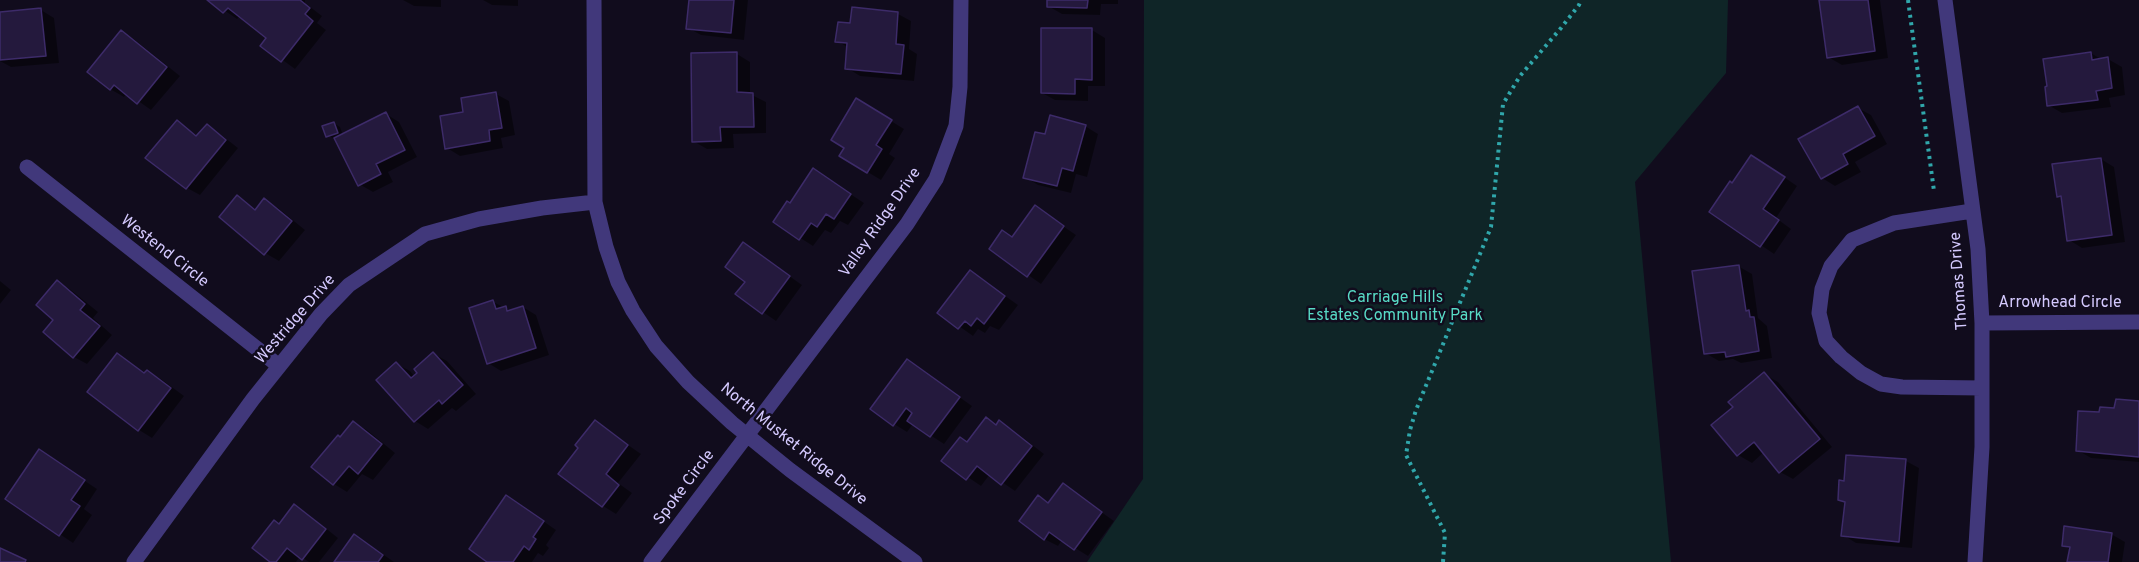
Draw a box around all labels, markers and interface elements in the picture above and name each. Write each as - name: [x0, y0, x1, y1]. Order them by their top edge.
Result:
- street label: Valley Ridge Drive: [836, 164, 926, 282]
- street label: Westend Circle: [116, 212, 212, 292]
- street label: Thomas Drive: [1947, 231, 1973, 331]
- street label: Westridge Drive: [252, 271, 340, 369]
- park label: Carriage Hills Estates Community Park: [1307, 289, 1483, 327]
- street label: Arrowhead Circle: [1998, 294, 2122, 314]
- street label: North Musket Ridge Drive: [716, 380, 870, 510]
- street label: Spoke Circle: [650, 447, 720, 529]

